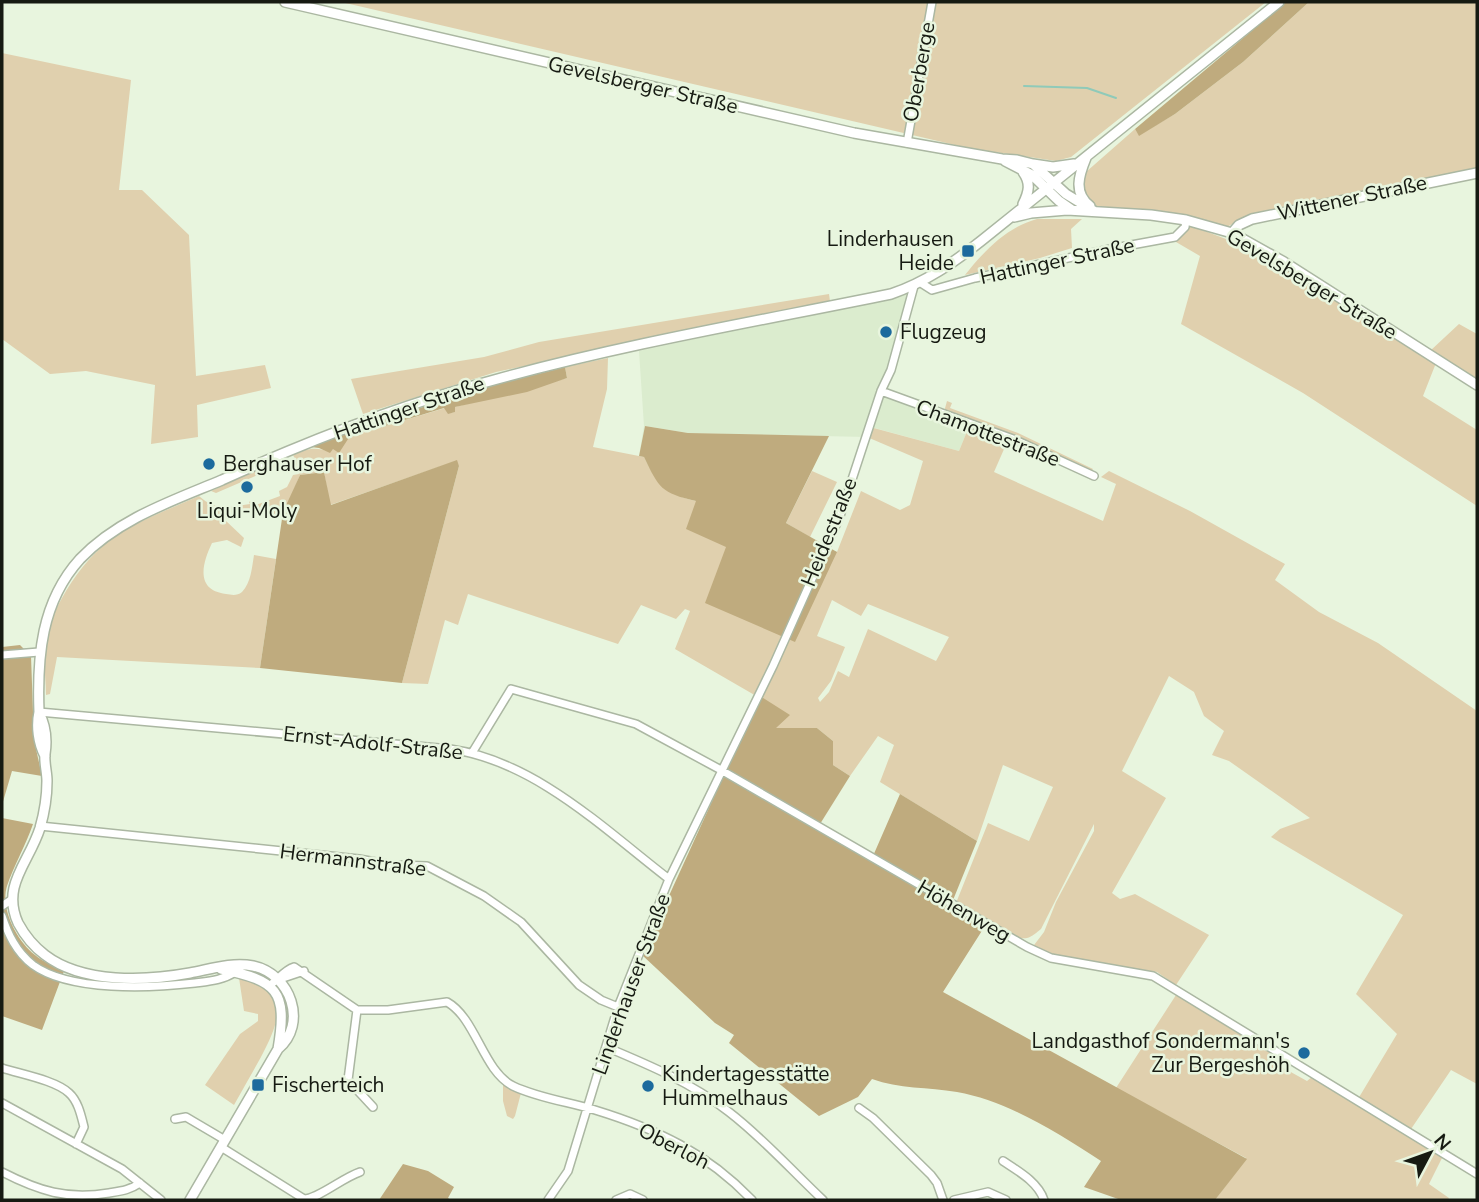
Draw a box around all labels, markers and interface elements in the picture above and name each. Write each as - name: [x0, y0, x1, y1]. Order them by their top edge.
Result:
- street label: Oberberge: [896, 20, 942, 124]
- street label: Gevelsberger Straße: [545, 49, 741, 121]
- street label: Wittener Straße: [1275, 168, 1429, 228]
- street label: Gevelsberger Straße: [1221, 222, 1403, 346]
- place label: Linderhausen Heide: [827, 225, 954, 277]
- street label: Hattinger Straße: [977, 231, 1137, 291]
- marker: Linderhausen Heide: [960, 243, 976, 259]
- place label: Flugzeug: [900, 318, 987, 346]
- marker: Flugzeug: [878, 324, 894, 340]
- street label: Hattinger Straße: [330, 369, 488, 447]
- street label: Chamottestraße: [912, 393, 1064, 473]
- place label: Berghauser Hof: [223, 450, 373, 478]
- marker: Berghauser Hof: [201, 456, 217, 472]
- street label: Heidestraße: [794, 473, 864, 591]
- marker: Liqui-Moly: [239, 479, 255, 495]
- place label: Liqui-Moly: [197, 497, 297, 525]
- street label: Ernst-Adolf-Straße: [282, 720, 464, 766]
- street label: Hermannstraße: [278, 837, 428, 883]
- street label: Höhenweg: [912, 873, 1016, 949]
- street label: Linderhauser Straße: [585, 889, 677, 1079]
- place label: Landgasthof Sondermann's Zur Bergeshöh: [1031, 1027, 1290, 1079]
- marker: Landgasthof Sondermann's Zur Bergeshöh: [1296, 1045, 1312, 1061]
- place label: Kindertagesstätte Hummelhaus: [662, 1060, 829, 1112]
- place label: Fischerteich: [272, 1071, 384, 1099]
- marker: Fischerteich: [250, 1077, 266, 1093]
- marker: Kindertagesstätte Hummelhaus: [640, 1078, 656, 1094]
- street label: Oberloh: [633, 1116, 715, 1176]
- north arrow: [1395, 1118, 1465, 1188]
- text: N: [1428, 1129, 1457, 1156]

